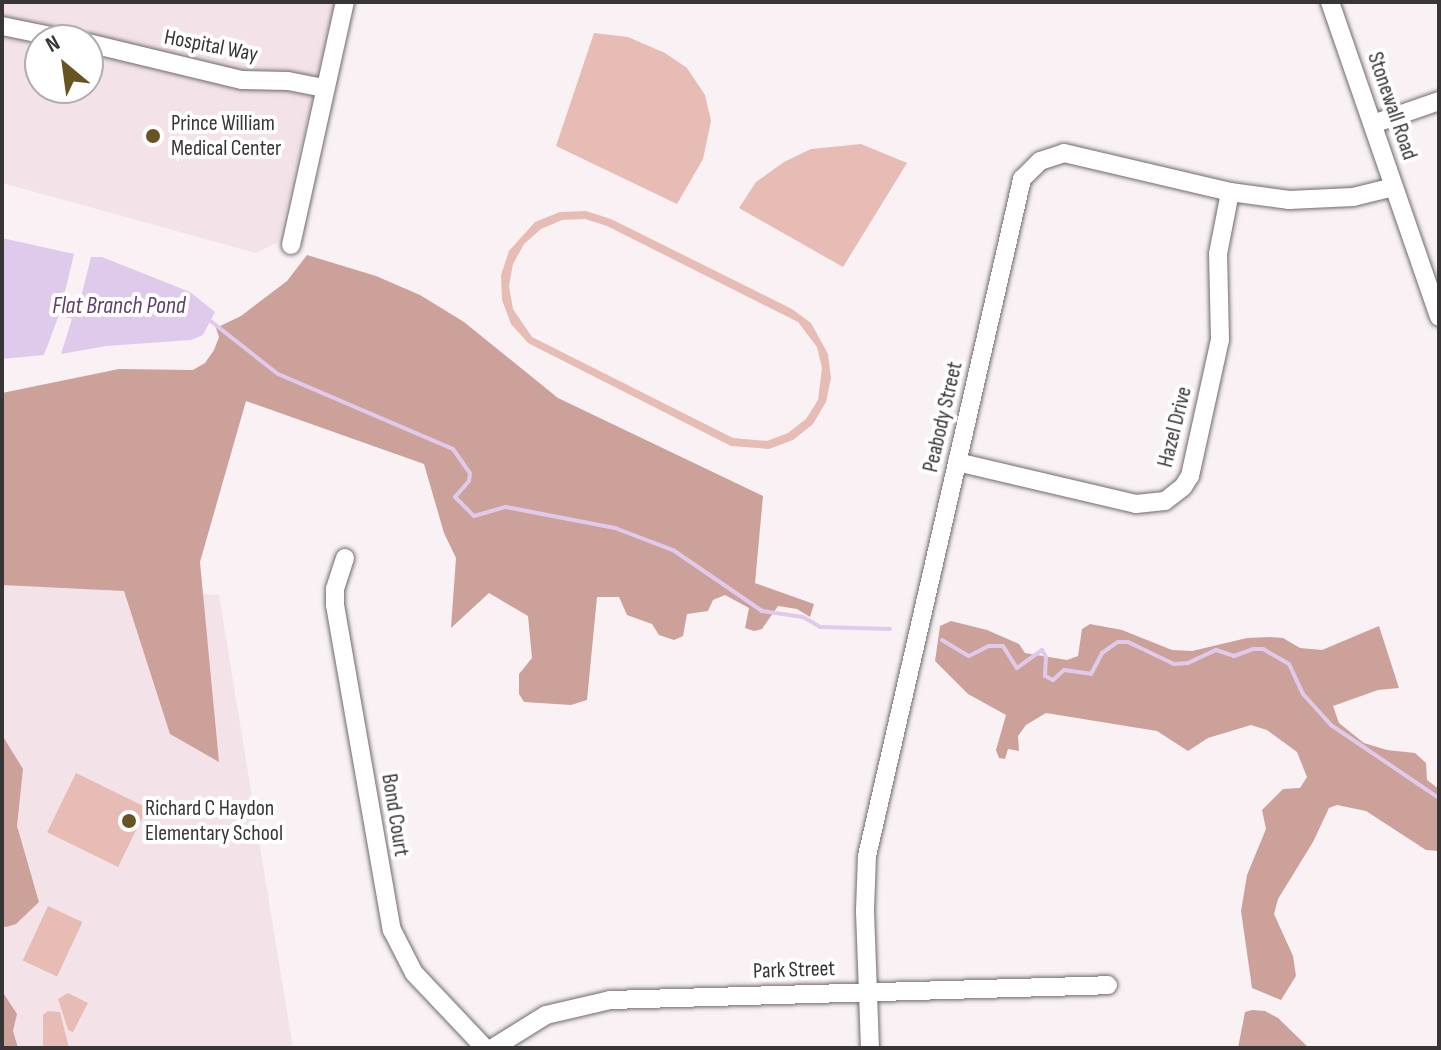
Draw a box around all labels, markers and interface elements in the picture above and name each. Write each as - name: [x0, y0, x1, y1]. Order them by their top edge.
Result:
- north arrow: [24, 24, 104, 104]
- street label: Hospital Way: [162, 24, 260, 68]
- text: N: [41, 30, 65, 59]
- street label: Stonewall Road: [1361, 49, 1423, 163]
- place label: Prince William Medical Center: [171, 110, 281, 162]
- marker: Prince William Medical Center: [142, 125, 164, 147]
- water label: Flat Branch Pond: [52, 292, 186, 320]
- street label: Peabody Street: [917, 359, 969, 475]
- street label: Hazel Drive: [1152, 384, 1198, 470]
- street label: Bond Court: [375, 772, 415, 858]
- place label: Richard C Haydon Elementary School: [145, 795, 283, 846]
- marker: Richard C Haydon Elementary School: [120, 812, 138, 830]
- street label: Park Street: [753, 955, 835, 985]

